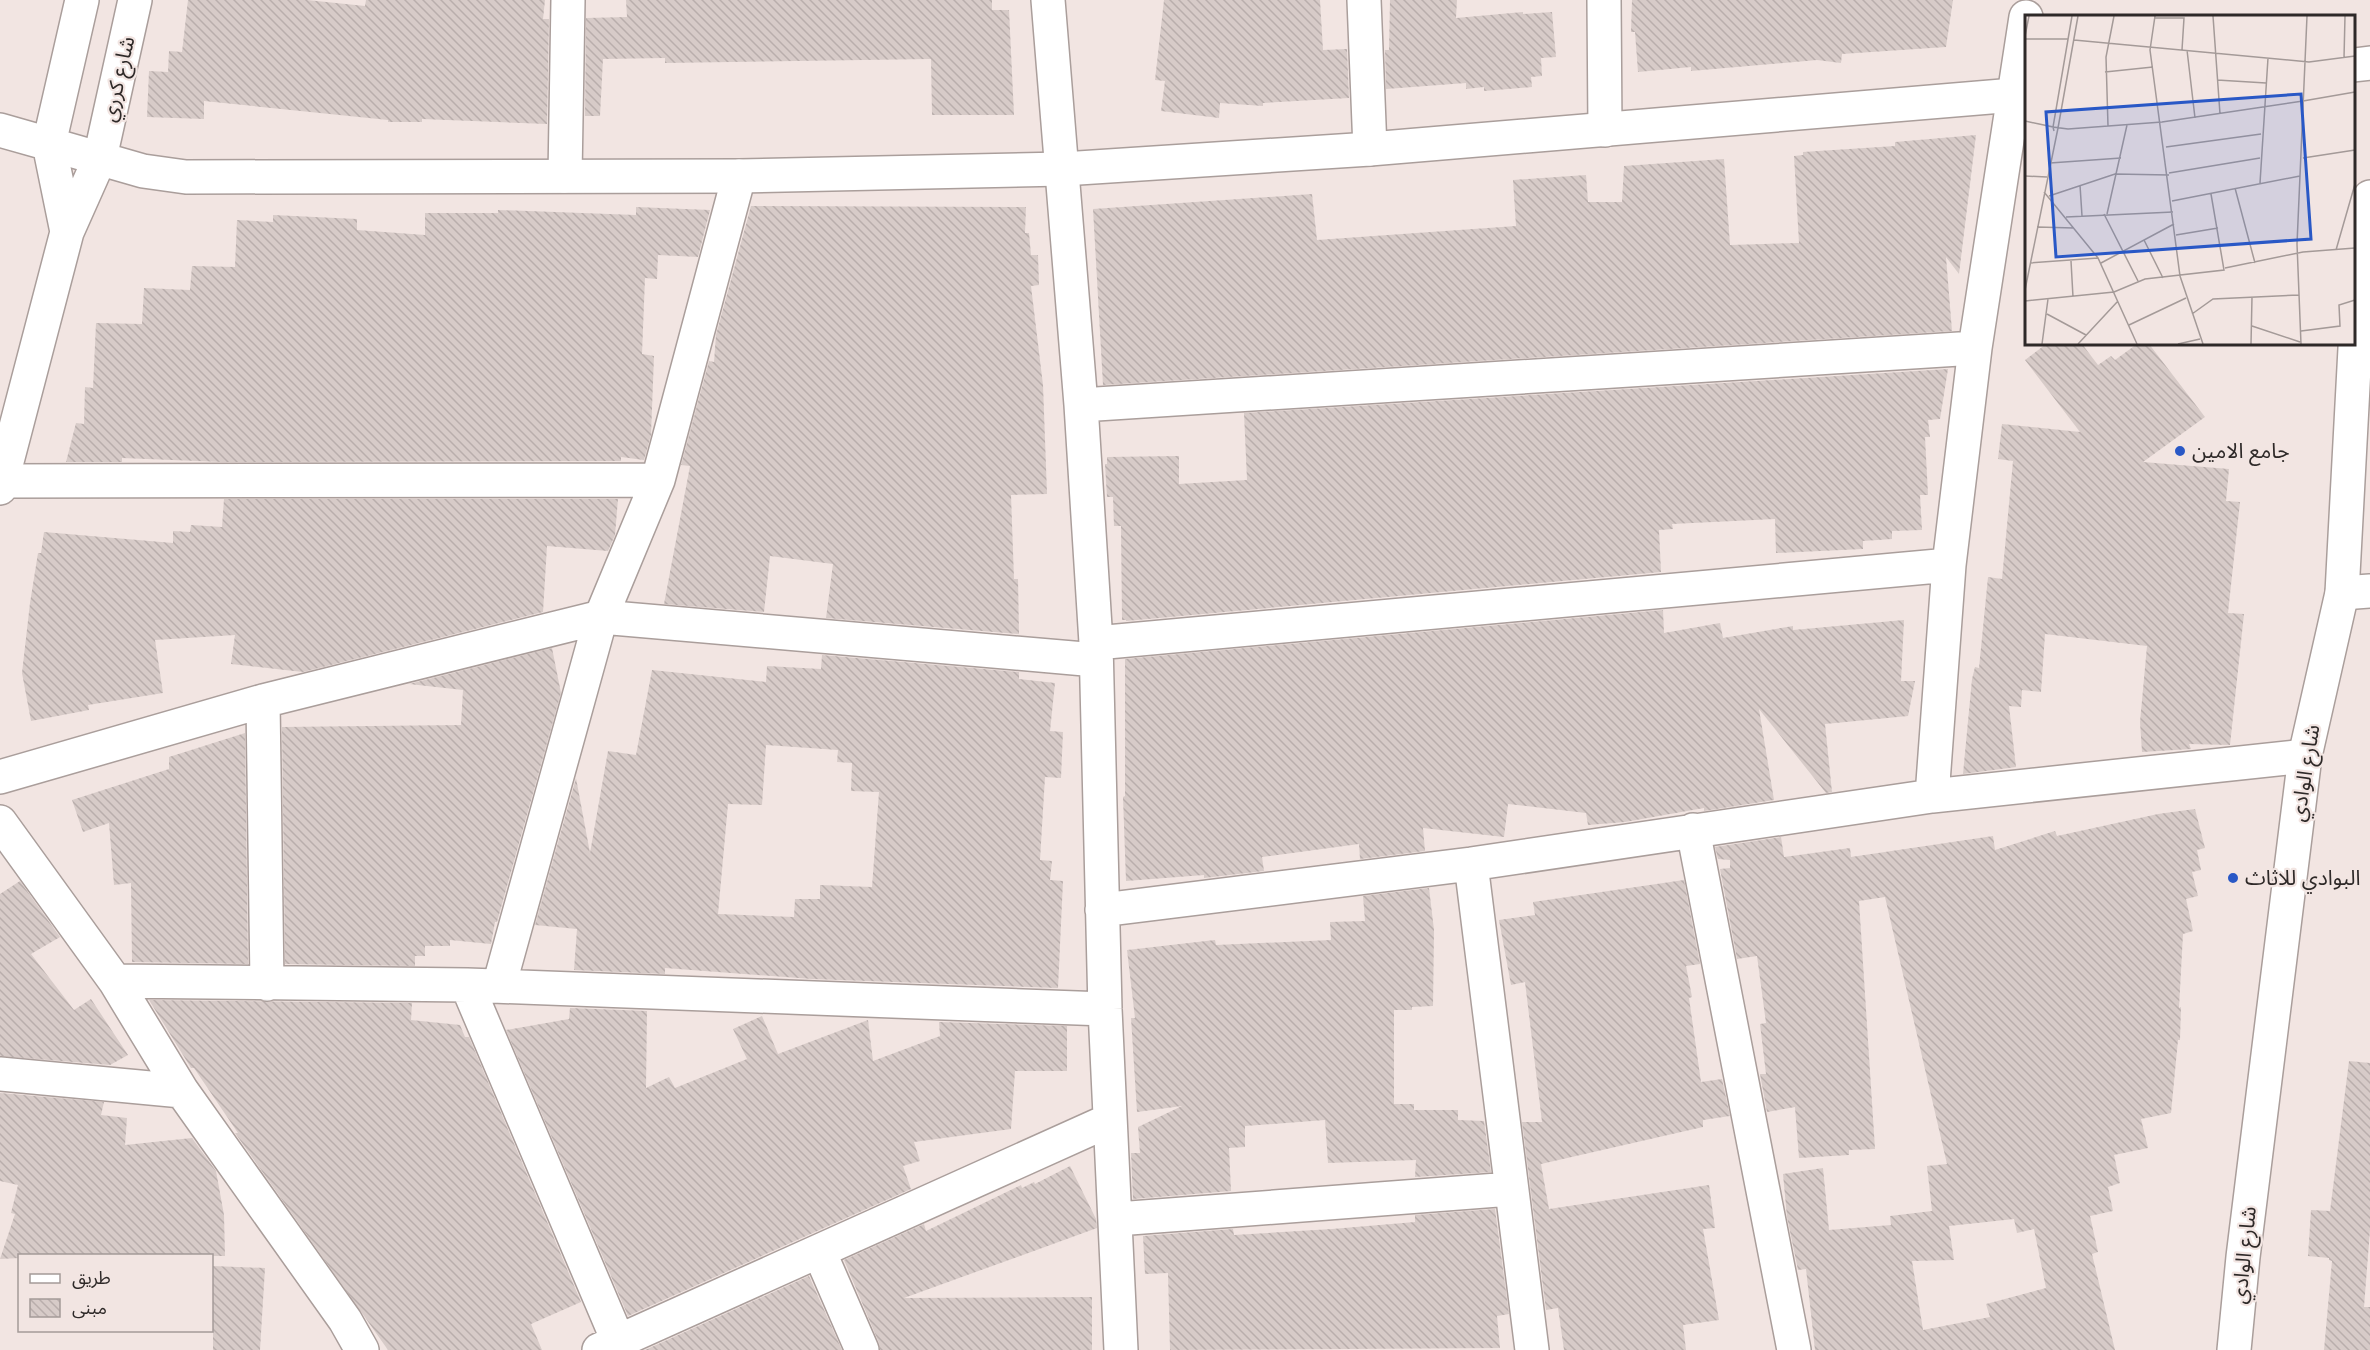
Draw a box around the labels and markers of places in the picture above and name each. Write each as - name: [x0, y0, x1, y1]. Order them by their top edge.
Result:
- place label: جامع الامين: [2192, 437, 2290, 466]
- marker: جامع الامين: [2173, 444, 2187, 458]
- place label: البوادي للاثاث: [2245, 864, 2360, 894]
- marker: البوادي للاثاث: [2226, 871, 2240, 885]

